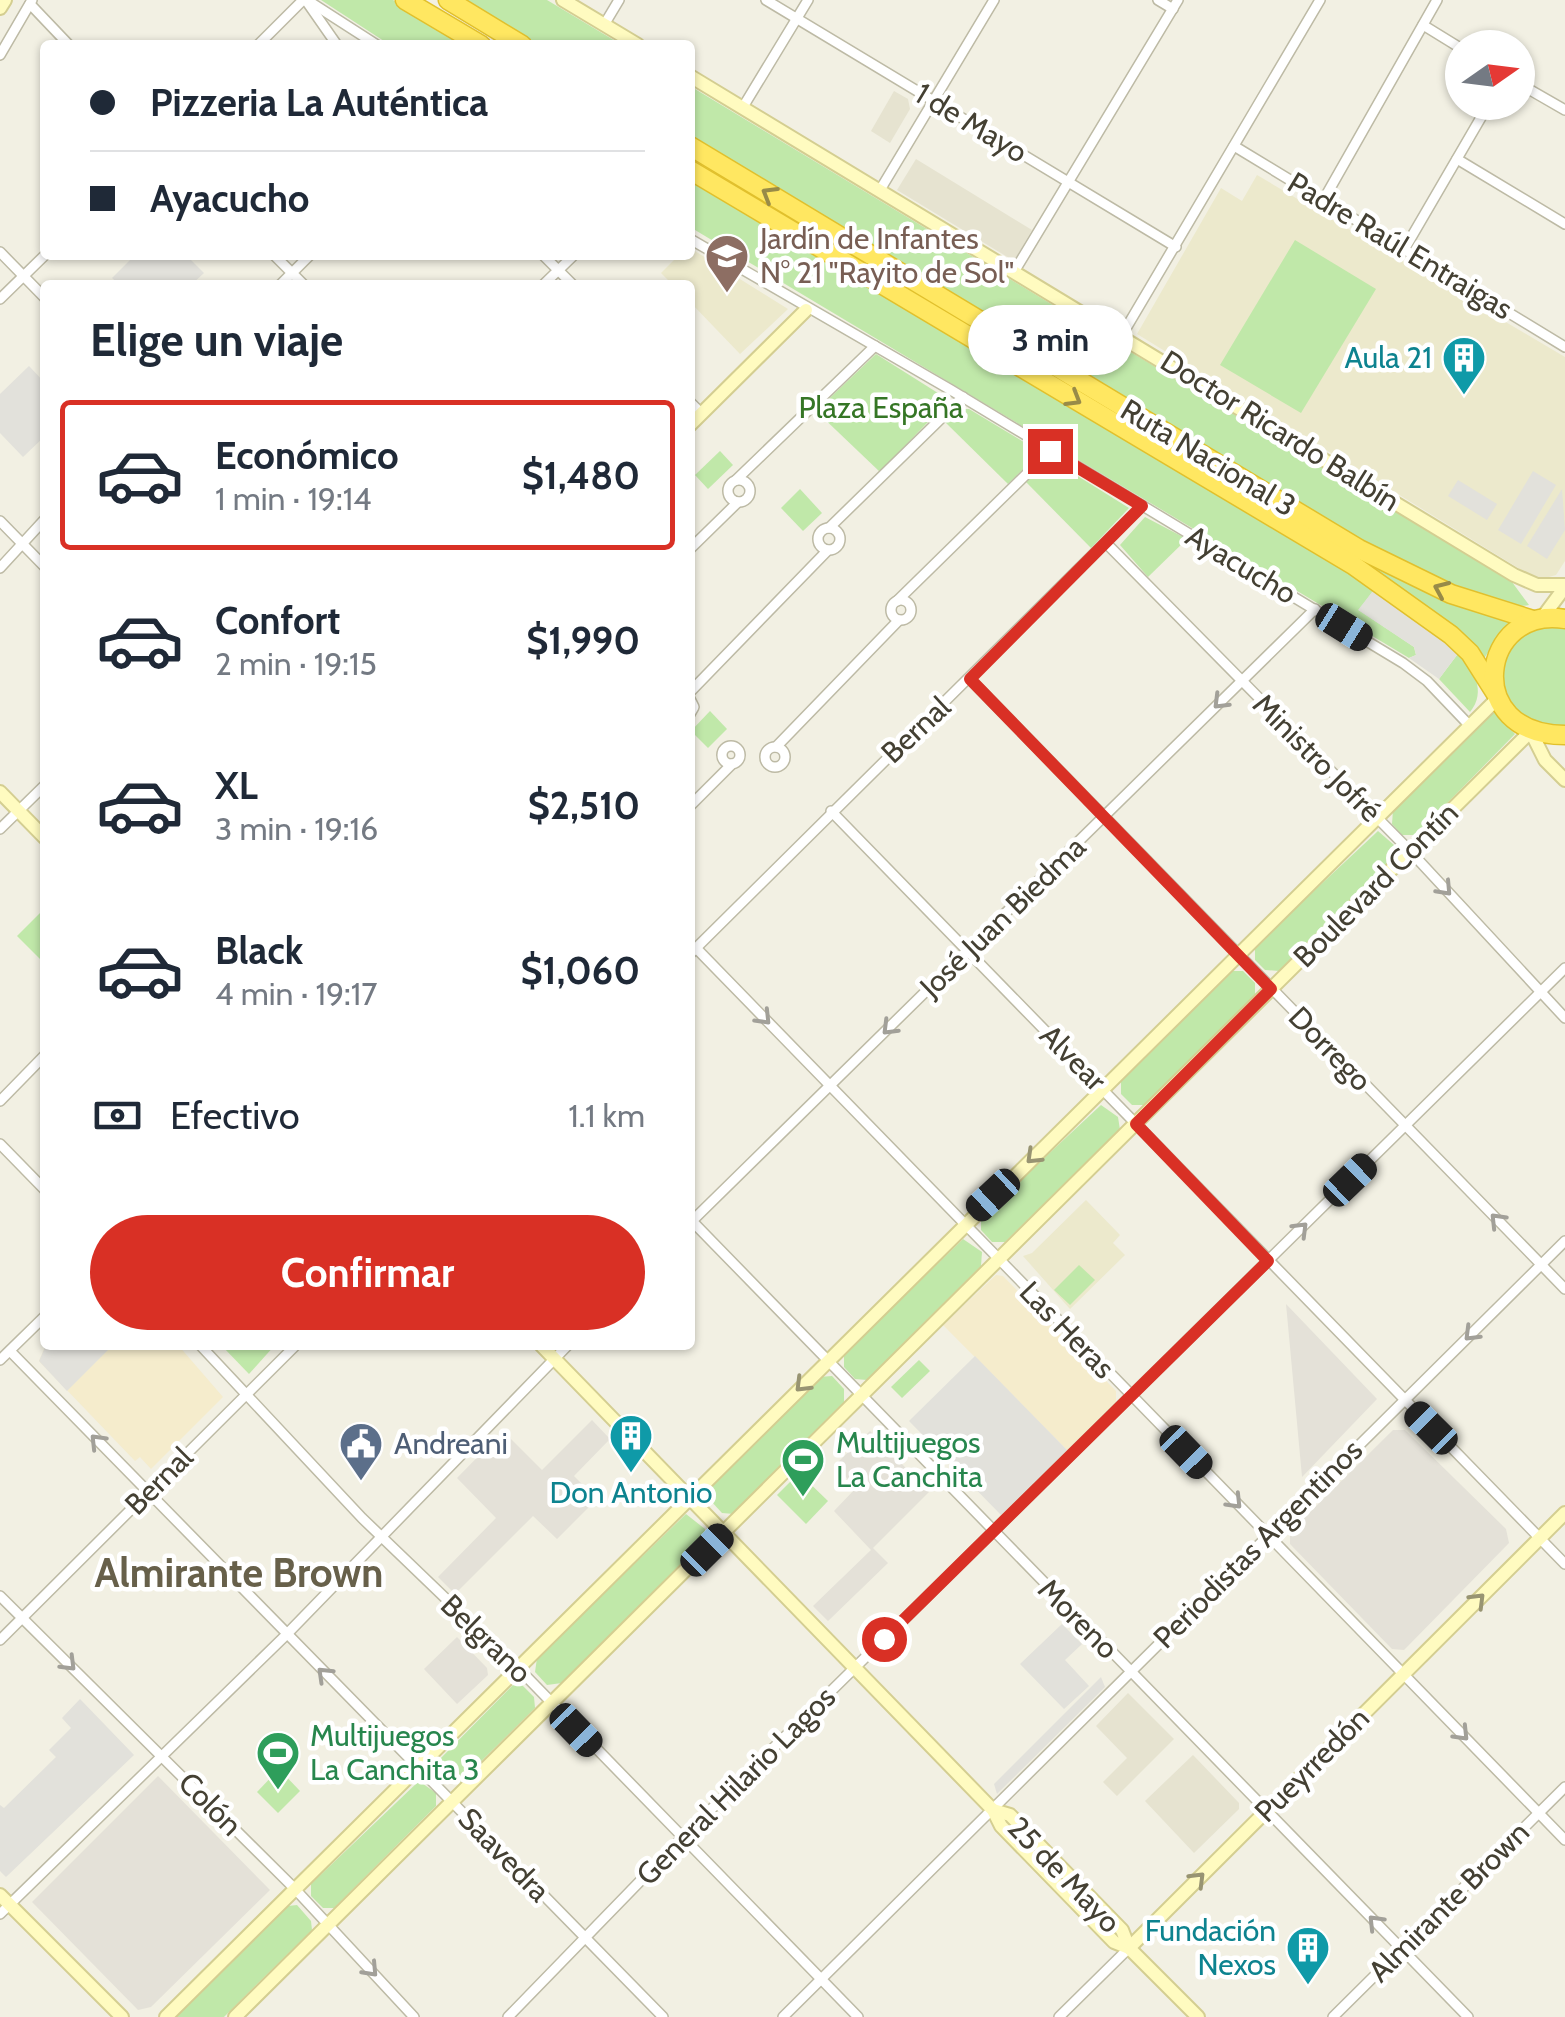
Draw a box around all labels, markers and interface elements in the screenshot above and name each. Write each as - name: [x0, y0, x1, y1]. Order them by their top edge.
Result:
- north arrow: [1445, 30, 1535, 120]
- map controls: [1445, 30, 1535, 120]
- street label: 1 de Mayo: [908, 75, 1034, 171]
- text: Pizzeria La Auténtica: [150, 79, 488, 126]
- street label: Padre Raúl Entraigas: [1281, 164, 1519, 327]
- text: Ayacucho: [150, 175, 310, 222]
- one-way arrow: [762, 187, 780, 206]
- place label: Jardín de Infantes N° 21 "Rayito de Sol": [759, 220, 1014, 291]
- school or university icon: Jardín de Infantes N° 21 "Rayito de Sol": [704, 233, 750, 294]
- callout: 3 min: [968, 306, 1132, 376]
- text: Elige un viaje: [90, 313, 343, 367]
- text: 3 min: [1012, 320, 1089, 359]
- building icon: Aula 21: [1441, 335, 1487, 396]
- place label: Aula 21: [1344, 339, 1432, 376]
- street label: Doctor Ricardo Balbín: [1154, 342, 1407, 519]
- one-way arrow: [1063, 387, 1081, 406]
- park label: Plaza España: [799, 389, 964, 426]
- street label: Ruta Nacional 3: [1114, 391, 1302, 524]
- route end: [1028, 429, 1073, 474]
- icon: car: [95, 430, 185, 520]
- text: Económico: [215, 432, 399, 479]
- text: $1,480: [522, 452, 640, 499]
- text: 1 min · 19:14: [215, 479, 372, 518]
- street label: Ayacucho: [1179, 517, 1303, 612]
- one-way arrow: [1433, 581, 1451, 601]
- icon: car: [95, 595, 185, 685]
- text: Confort: [215, 597, 340, 644]
- car: [1311, 598, 1377, 656]
- text: $1,990: [526, 617, 640, 664]
- text: 2 min · 19:15: [215, 644, 377, 683]
- street label: Ministro Jofré: [1245, 686, 1389, 830]
- street label: Bernal: [873, 688, 958, 771]
- one-way arrow: [1214, 690, 1232, 708]
- icon: car: [95, 760, 185, 850]
- text: XL: [215, 762, 258, 809]
- text: $2,510: [528, 782, 640, 829]
- street label: Boulevard Contín: [1285, 794, 1466, 975]
- text: 3 min · 19:16: [215, 809, 378, 848]
- street label: José Juan Biedma: [911, 828, 1094, 1006]
- one-way arrow: [1433, 877, 1451, 896]
- icon: car: [95, 925, 185, 1015]
- text: Black: [215, 927, 303, 974]
- text: $1,060: [520, 947, 640, 994]
- text: 4 min · 19:17: [215, 974, 377, 1013]
- street label: Dorrego: [1281, 999, 1380, 1099]
- one-way arrow: [752, 1006, 770, 1025]
- one-way arrow: [883, 1017, 901, 1035]
- street label: Alvear: [1032, 1017, 1115, 1099]
- icon: cash: [90, 1088, 145, 1143]
- text: Efectivo: [170, 1092, 300, 1139]
- text: 1.1 km: [568, 1096, 645, 1135]
- one-way arrow: [1026, 1145, 1045, 1163]
- car: [1318, 1148, 1382, 1212]
- car: [961, 1164, 1025, 1226]
- one-way arrow: [1491, 1213, 1509, 1231]
- button: Confirmar: [90, 1215, 645, 1330]
- one-way arrow: [1289, 1223, 1307, 1241]
- street label: Las Heras: [1012, 1273, 1123, 1386]
- one-way arrow: [1464, 1323, 1482, 1341]
- one-way arrow: [796, 1374, 814, 1392]
- car: [1399, 1396, 1463, 1460]
- building icon: Don Antonio: [608, 1413, 654, 1474]
- car: [1154, 1420, 1218, 1484]
- public building icon: Andreani: [338, 1421, 384, 1482]
- place label: Multijuegos La Canchita: [836, 1424, 983, 1495]
- place label: Andreani: [394, 1425, 508, 1462]
- street label: Periodistas Argentinos: [1145, 1431, 1370, 1656]
- one-way arrow: [90, 1435, 108, 1453]
- sports icon: Multijuegos La Canchita: [780, 1437, 826, 1498]
- street label: Bernal: [117, 1439, 200, 1522]
- place label: Don Antonio: [550, 1474, 712, 1511]
- one-way arrow: [1223, 1490, 1241, 1508]
- car: [675, 1518, 739, 1582]
- district label: Almirante Brown: [95, 1548, 383, 1597]
- street label: Moreno: [1031, 1571, 1126, 1666]
- street label: Belgrano: [433, 1586, 540, 1691]
- one-way arrow: [1466, 1593, 1484, 1611]
- route start: [862, 1617, 907, 1662]
- one-way arrow: [58, 1652, 76, 1670]
- one-way arrow: [317, 1668, 335, 1686]
- street label: General Hilario Lagos: [628, 1678, 843, 1893]
- car: [544, 1698, 608, 1762]
- street label: Pueyrredón: [1247, 1700, 1377, 1830]
- place label: Multijuegos La Canchita 3: [310, 1717, 480, 1788]
- one-way arrow: [1450, 1723, 1468, 1741]
- sports icon: Multijuegos La Canchita 3: [255, 1730, 301, 1791]
- street label: Colón: [171, 1764, 250, 1843]
- street label: Saavedra: [451, 1800, 558, 1910]
- street label: 25 de Mayo: [1000, 1809, 1129, 1940]
- street label: Almirante Brown: [1361, 1814, 1537, 1990]
- one-way arrow: [1187, 1872, 1205, 1890]
- place label: Fundación Nexos: [1145, 1912, 1276, 1983]
- one-way arrow: [1369, 1916, 1387, 1934]
- building icon: Fundación Nexos: [1285, 1925, 1331, 1986]
- one-way arrow: [359, 1959, 377, 1977]

